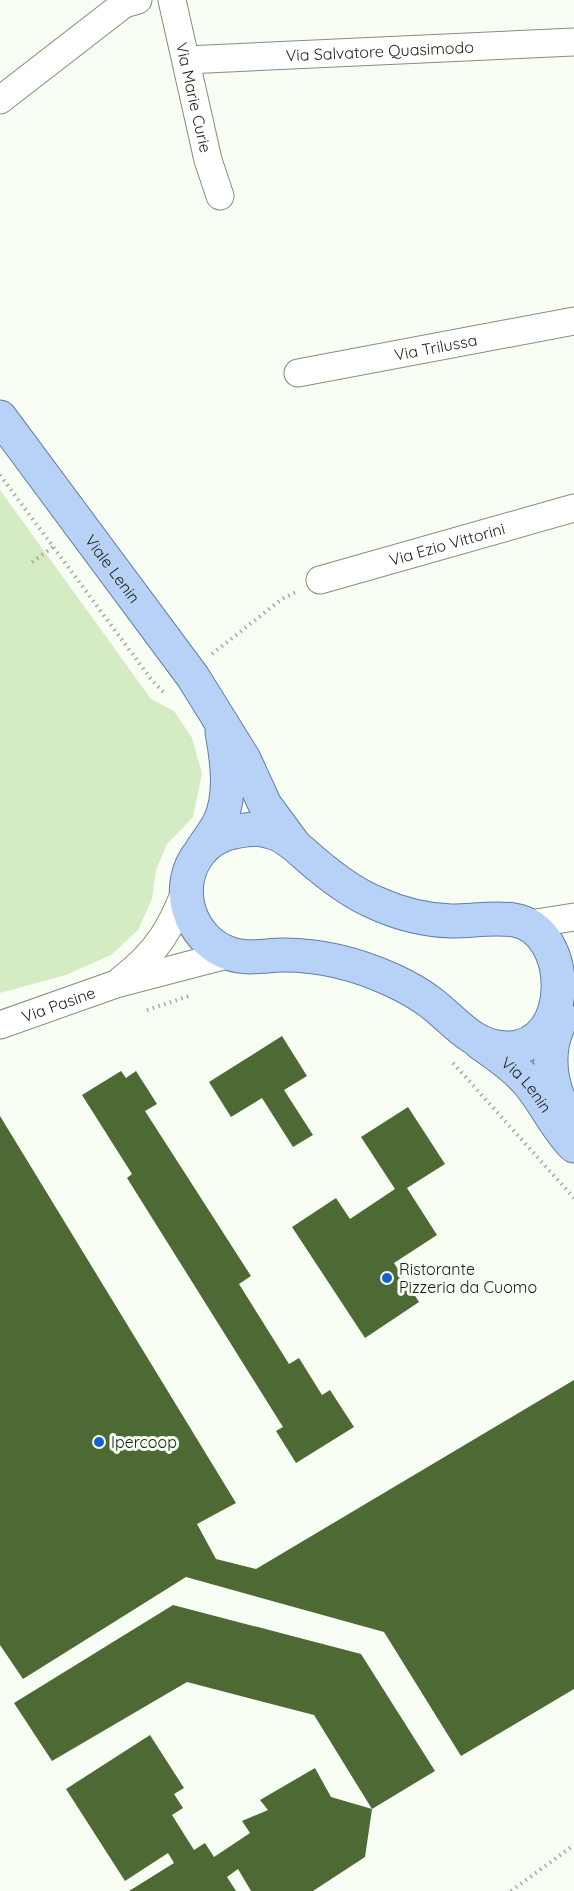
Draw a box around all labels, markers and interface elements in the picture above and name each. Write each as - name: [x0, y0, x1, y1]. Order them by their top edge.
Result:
- street label: Via Salvatore Quasimodo: [285, 37, 474, 65]
- street label: Via Marie Curie: [172, 41, 216, 155]
- street label: Via Trilussa: [392, 329, 479, 365]
- street label: Via Ezio Vittorini: [387, 518, 507, 570]
- street label: Viale Lenin: [81, 531, 145, 607]
- street label: Via Pasine: [19, 982, 98, 1027]
- street label: Via Lenin: [497, 1052, 556, 1116]
- place label: Ristorante Pizzeria da Cuomo: [399, 1259, 537, 1297]
- marker: Ristorante Pizzeria da Cuomo: [380, 1271, 394, 1285]
- place label: Ipercoop: [111, 1432, 177, 1452]
- marker: Ipercoop: [92, 1435, 106, 1449]

